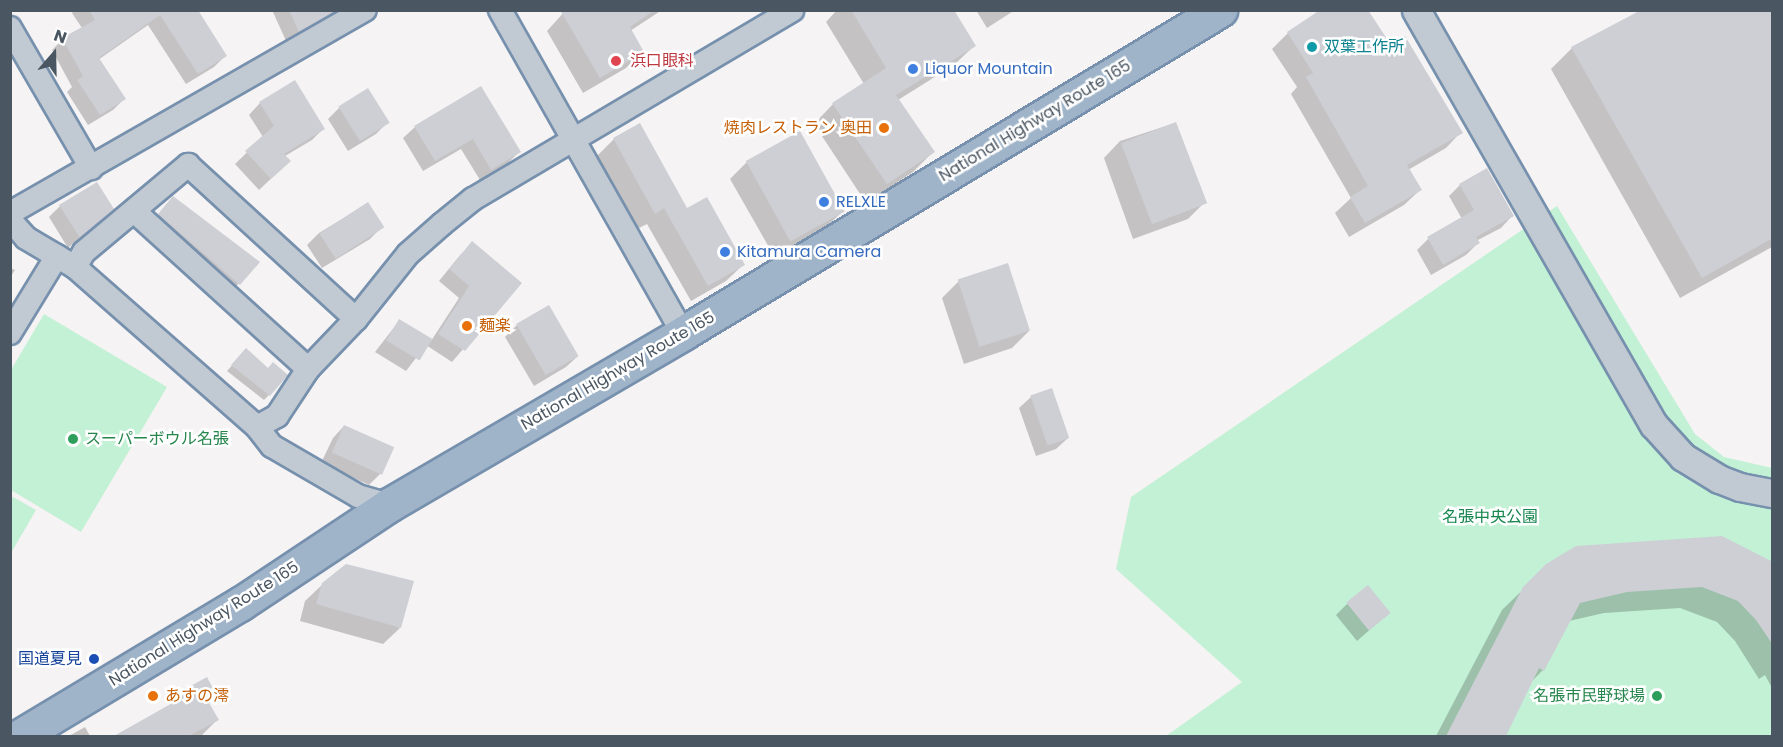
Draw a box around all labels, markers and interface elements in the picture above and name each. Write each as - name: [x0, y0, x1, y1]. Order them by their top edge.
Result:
- north arrow: [24, 24, 84, 84]
- text: N: [51, 24, 70, 49]
- place label: 双葉工作所: [1324, 37, 1404, 57]
- marker: 双葉工作所: [1305, 40, 1319, 54]
- place label: 浜口眼科: [630, 51, 694, 71]
- marker: 浜口眼科: [607, 52, 625, 70]
- street label: National Highway Route 165: [936, 56, 1134, 186]
- place label: Liquor Mountain: [925, 59, 1053, 79]
- marker: Liquor Mountain: [906, 62, 920, 76]
- place label: 焼肉レストラン 奥田: [724, 118, 872, 138]
- marker: 焼肉レストラン 奥田: [877, 121, 891, 135]
- place label: RELXLE: [836, 192, 886, 212]
- marker: RELXLE: [817, 195, 831, 209]
- place label: Kitamura Camera: [737, 242, 881, 262]
- marker: Kitamura Camera: [718, 245, 732, 259]
- street label: National Highway Route 165: [518, 308, 718, 434]
- place label: 麺楽: [479, 316, 511, 336]
- marker: 麺楽: [460, 319, 474, 333]
- place label: スーパーボウル名張: [85, 429, 229, 449]
- marker: スーパーボウル名張: [66, 432, 80, 446]
- park label: 名張中央公園: [1442, 507, 1538, 527]
- street label: National Highway Route 165: [106, 558, 302, 690]
- place label: 国道夏見: [18, 649, 82, 669]
- marker: 国道夏見: [87, 652, 101, 666]
- place label: あすの澪: [165, 686, 229, 706]
- place label: 名張市民野球場: [1533, 686, 1645, 706]
- marker: あすの澪: [146, 689, 160, 703]
- marker: 名張市民野球場: [1650, 689, 1664, 703]

